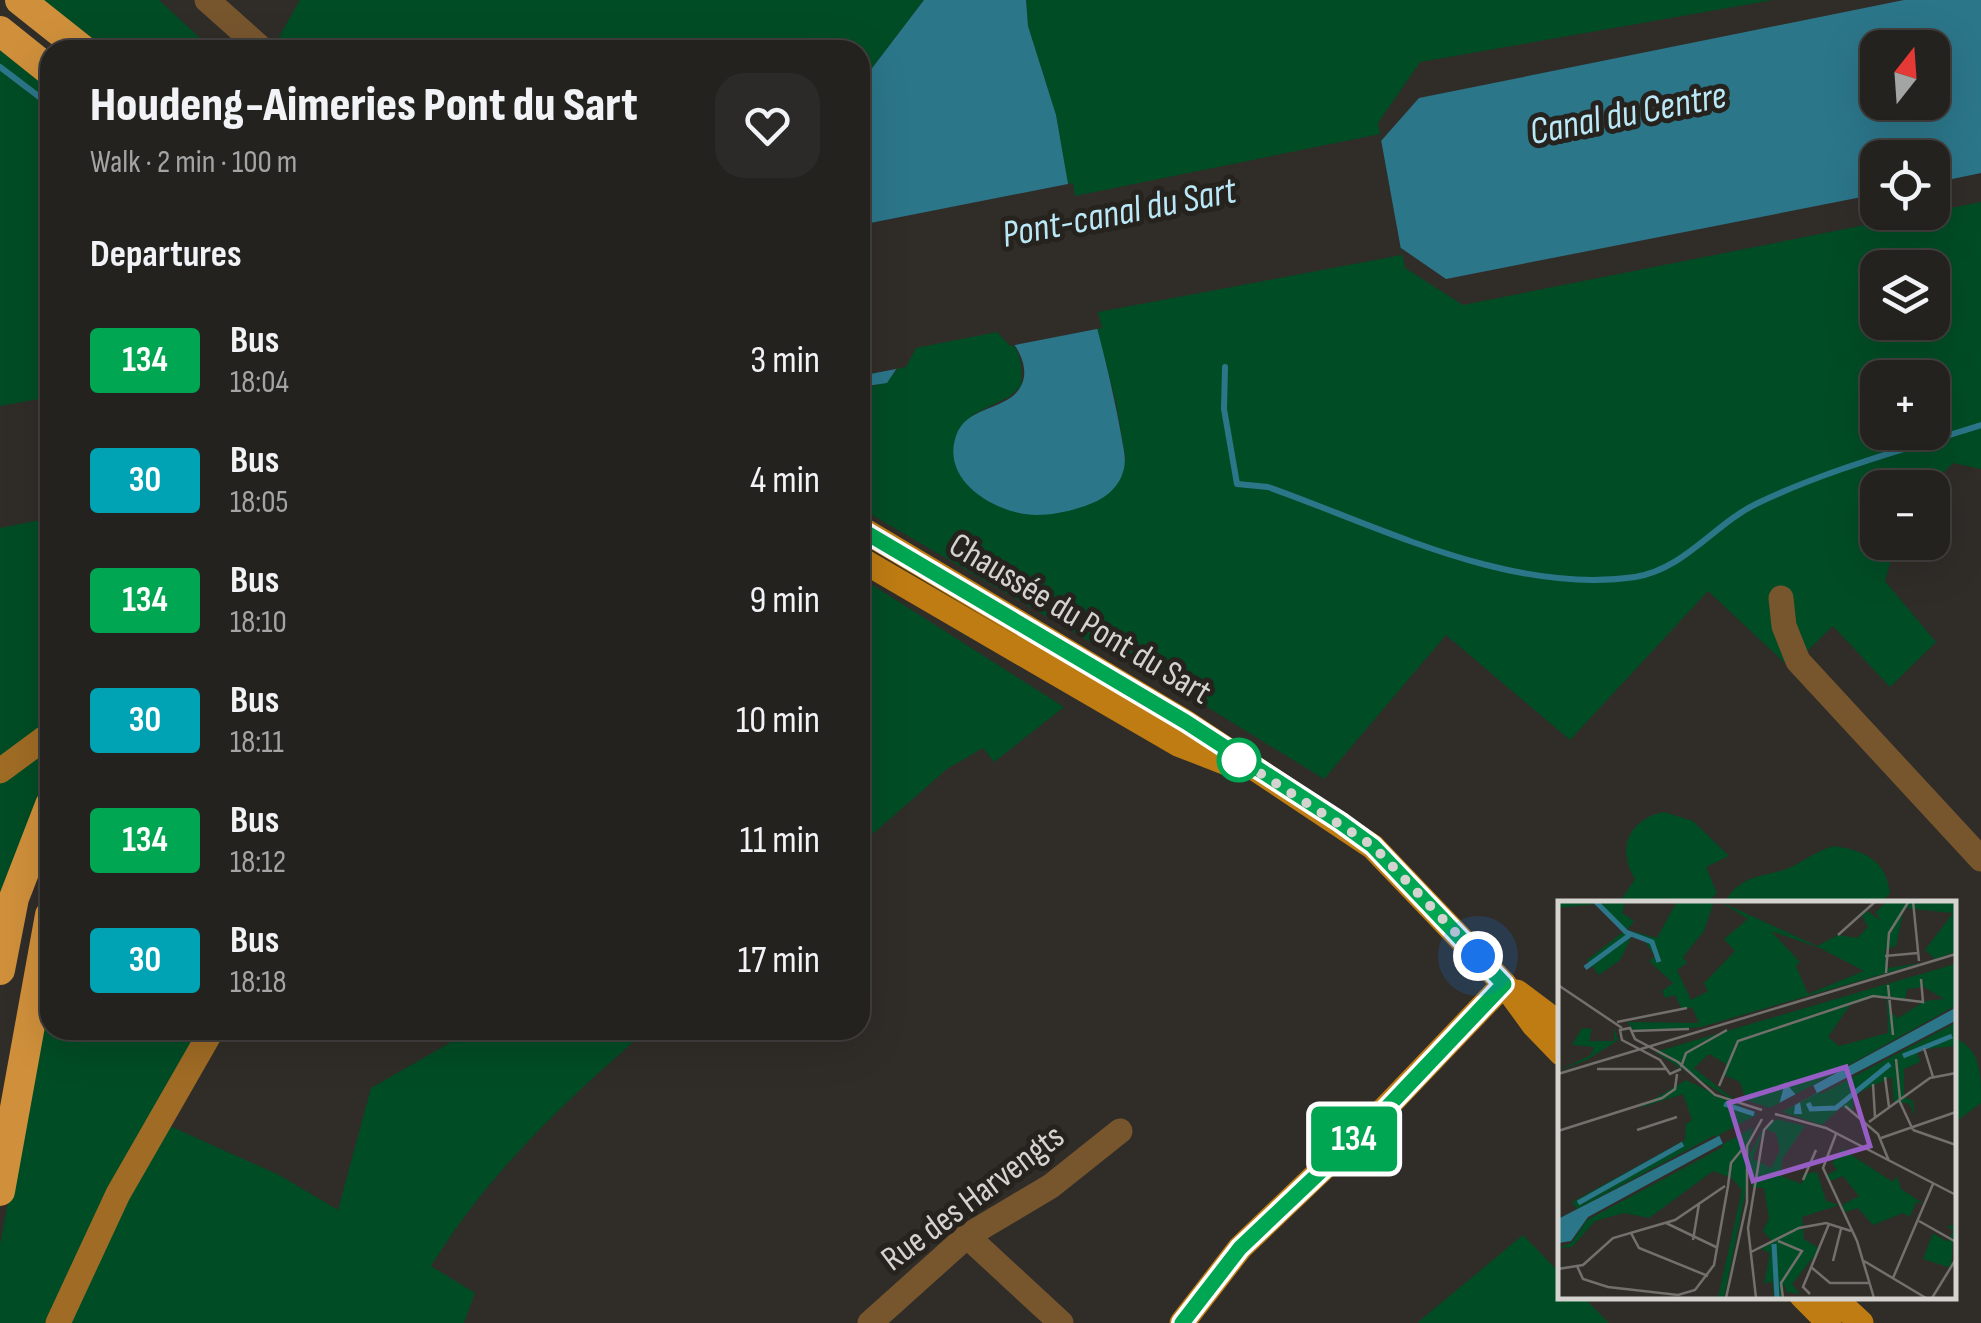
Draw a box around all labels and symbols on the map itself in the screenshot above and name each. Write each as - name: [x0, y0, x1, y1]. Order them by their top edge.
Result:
- north arrow: [1860, 30, 1950, 120]
- water label: Canal du Centre: [1526, 73, 1730, 155]
- water label: Pont-canal du Sart: [998, 168, 1241, 258]
- street label: Chaussée du Pont du Sart: [941, 524, 1219, 714]
- unlabelled marker: [1218, 739, 1260, 781]
- inset map: [1558, 901, 1956, 1298]
- your location: [1453, 931, 1503, 981]
- line badge: 134: [1296, 1106, 1412, 1172]
- street label: Rue des Harvengts: [873, 1115, 1073, 1281]

